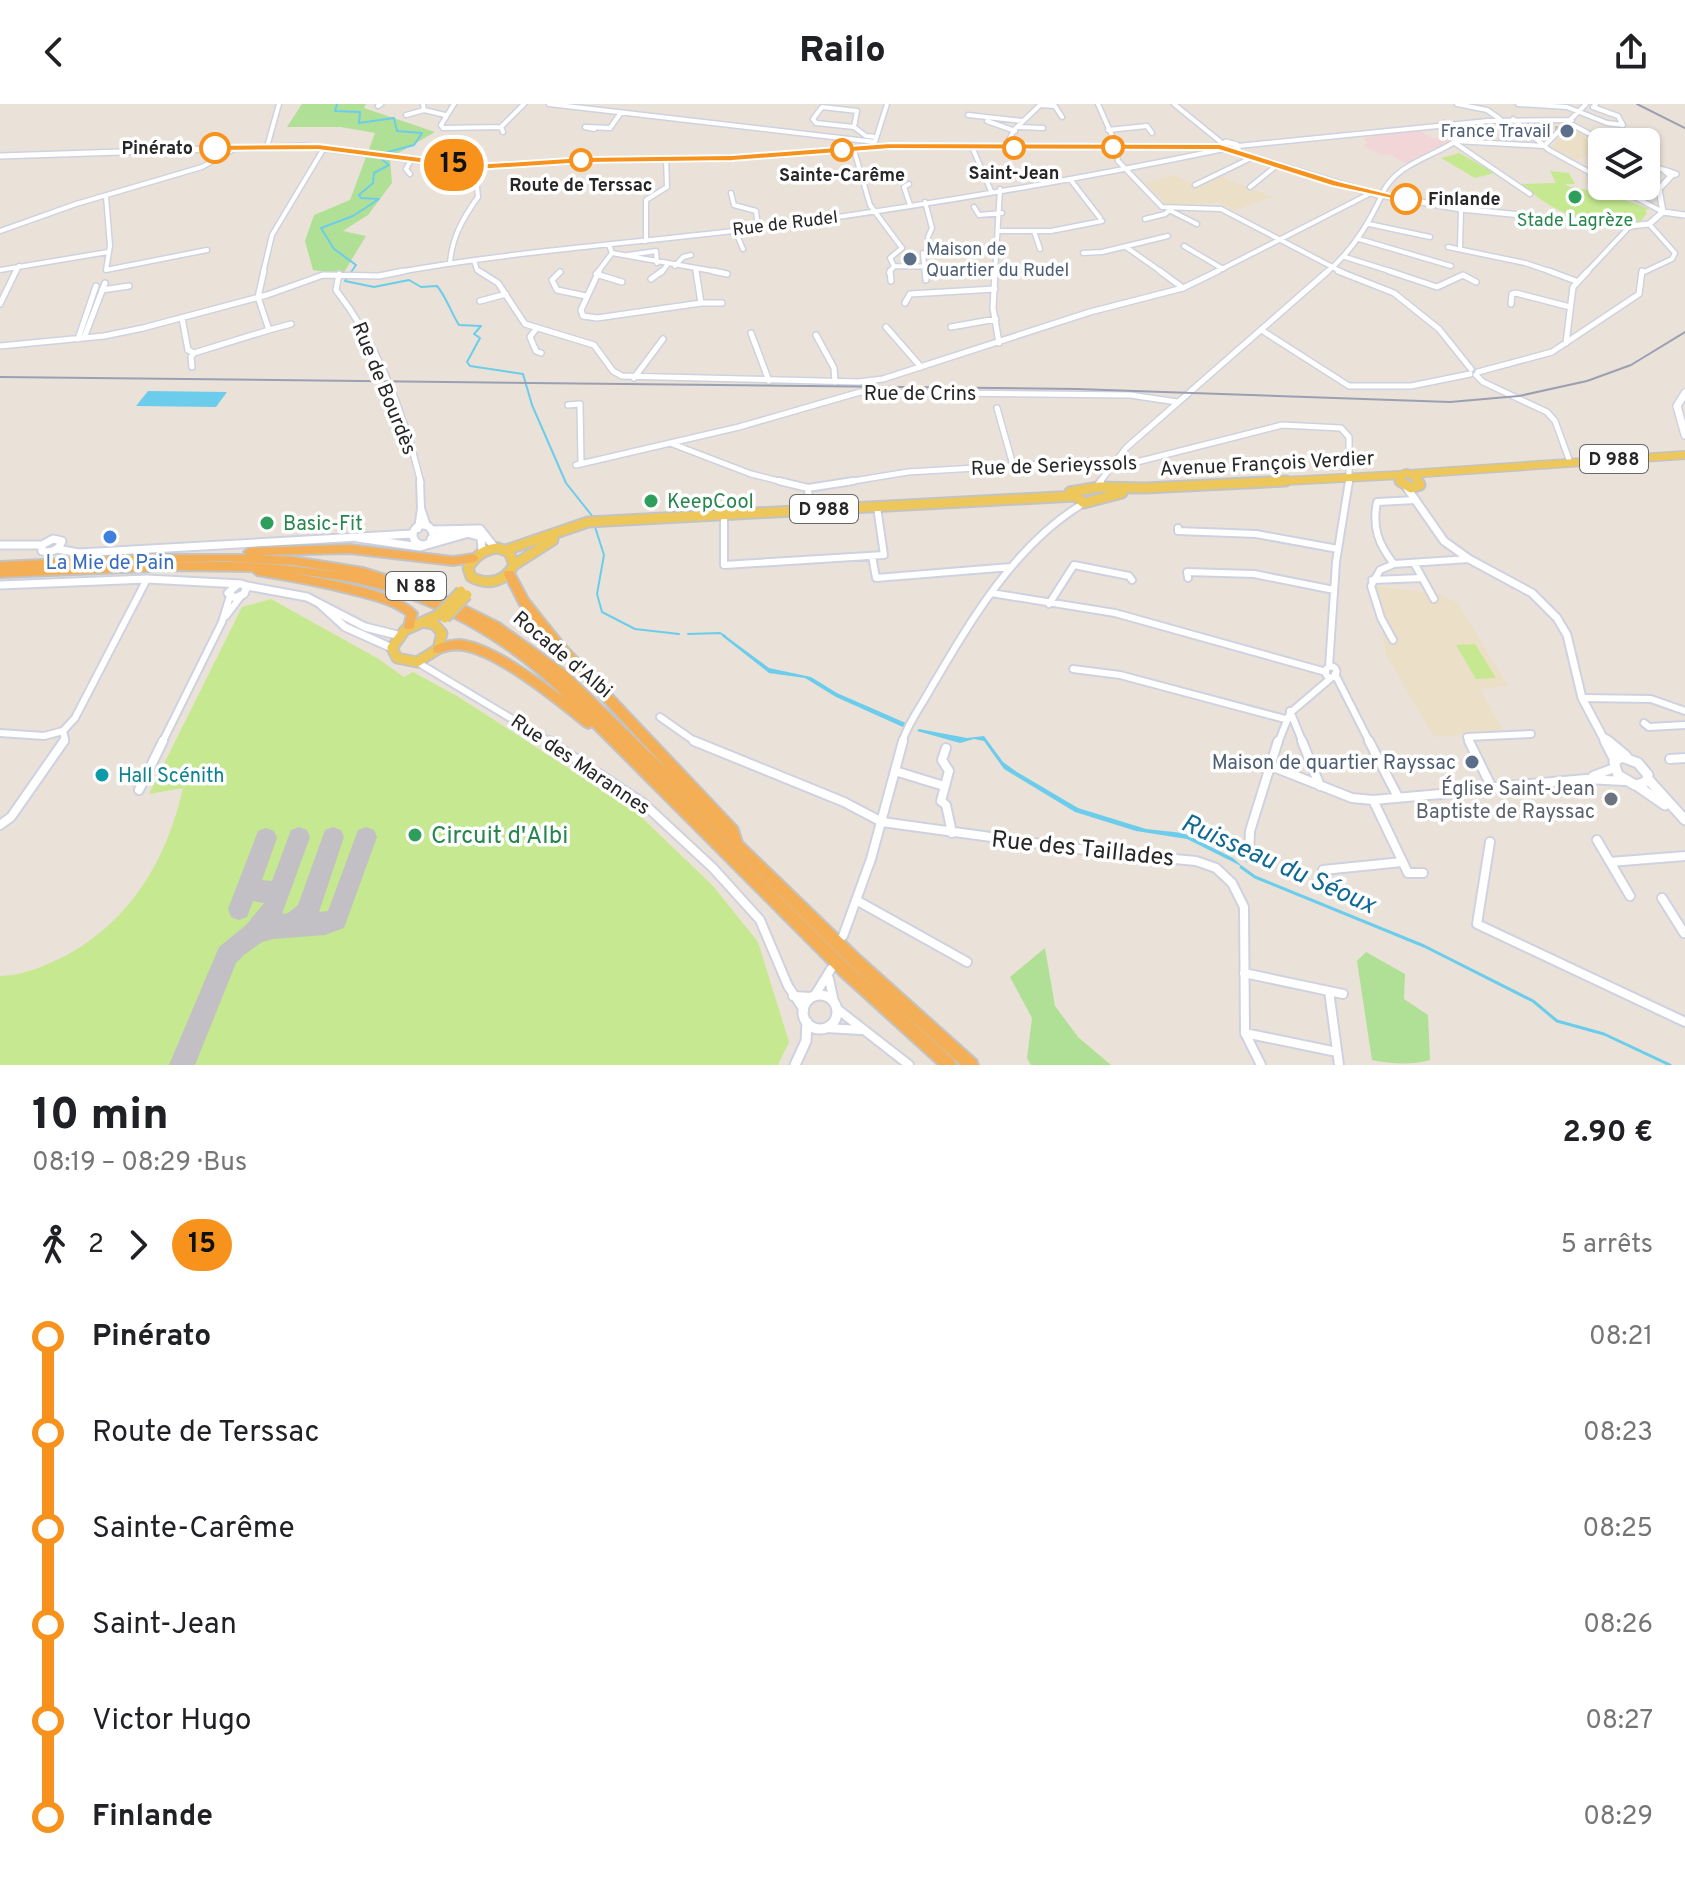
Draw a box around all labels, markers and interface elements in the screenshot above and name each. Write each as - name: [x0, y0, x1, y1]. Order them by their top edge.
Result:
- text: Railo: [799, 29, 886, 75]
- icon: back: [32, 30, 76, 74]
- icon: share: [1609, 30, 1653, 74]
- place label: France Travail: [1441, 121, 1551, 144]
- marker: France Travail: [1558, 122, 1576, 140]
- map controls: [1588, 128, 1660, 200]
- button: layers: [1588, 128, 1660, 200]
- marker: Pinérato: [200, 133, 230, 163]
- unlabelled marker: [1102, 136, 1124, 158]
- marker: Saint-Jean: [1003, 137, 1025, 159]
- place label: Pinérato: [121, 138, 193, 161]
- line badge: 15: [418, 139, 490, 191]
- marker: Sainte-Carême: [831, 139, 853, 161]
- text: 15: [440, 147, 468, 183]
- marker: Route de Terssac: [570, 149, 592, 171]
- place label: Saint-Jean: [969, 163, 1059, 186]
- place label: Sainte-Carême: [779, 165, 905, 188]
- place label: Route de Terssac: [509, 175, 653, 198]
- marker: Finlande: [1391, 184, 1421, 214]
- marker: Stade Lagrèze: [1566, 188, 1584, 206]
- place label: Finlande: [1428, 189, 1501, 212]
- street label: Rue de Rudel: [731, 207, 839, 242]
- place label: Stade Lagrèze: [1517, 210, 1633, 233]
- place label: Maison de Quartier du Rudel: [926, 239, 1069, 283]
- marker: Maison de Quartier du Rudel: [901, 250, 919, 268]
- street label: Rue de Bourdès: [345, 319, 422, 459]
- street label: Rue de Crins: [864, 382, 976, 408]
- road number: D 988: [1580, 445, 1648, 473]
- street label: Avenue François Verdier: [1159, 446, 1375, 484]
- street label: Rue de Serieyssols: [970, 451, 1138, 483]
- place label: KeepCool: [667, 490, 754, 516]
- marker: KeepCool: [642, 492, 660, 510]
- road number: D 988: [790, 495, 858, 523]
- place label: Basic-Fit: [283, 512, 363, 538]
- marker: Basic-Fit: [258, 514, 276, 532]
- marker: La Mie de Pain: [101, 528, 119, 546]
- place label: La Mie de Pain: [46, 551, 174, 577]
- road number: N 88: [386, 572, 446, 600]
- street label: Rocade d'Albi: [507, 606, 617, 705]
- street label: Rue des Marannes: [505, 709, 655, 822]
- place label: Maison de quartier Rayssac: [1212, 751, 1456, 777]
- marker: Maison de quartier Rayssac: [1463, 753, 1481, 771]
- place label: Hall Scénith: [118, 764, 224, 790]
- marker: Hall Scénith: [93, 766, 111, 784]
- place label: Église Saint-Jean Baptiste de Rayssac: [1416, 775, 1595, 826]
- marker: Église Saint-Jean Baptiste de Rayssac: [1602, 790, 1620, 808]
- water label: Ruisseau du Séoux: [1176, 808, 1382, 924]
- place label: Circuit d'Albi: [431, 822, 568, 852]
- street label: Rue des Taillades: [990, 825, 1176, 875]
- marker: Circuit d'Albi: [406, 826, 424, 844]
- text: 10 min: [32, 1089, 169, 1145]
- text: 2.90 €: [1563, 1115, 1653, 1152]
- text: 08:19 – 08:29 · Bus: [32, 1147, 247, 1180]
- icon: walk: [32, 1223, 76, 1267]
- icon: forward: [116, 1223, 160, 1267]
- text: 15: [188, 1227, 216, 1263]
- text: 2: [88, 1229, 104, 1262]
- text: 5 arrêts: [1561, 1229, 1653, 1262]
- text: Pinérato: [92, 1319, 211, 1356]
- text: 08:21: [1589, 1321, 1653, 1354]
- text: Route de Terssac: [92, 1415, 320, 1452]
- text: 08:23: [1583, 1417, 1653, 1450]
- text: Sainte-Carême: [92, 1511, 295, 1548]
- text: 08:25: [1583, 1513, 1653, 1546]
- text: Saint-Jean: [92, 1607, 237, 1644]
- text: 08:26: [1583, 1609, 1653, 1642]
- text: Victor Hugo: [92, 1703, 251, 1740]
- text: 08:27: [1585, 1705, 1653, 1738]
- text: Finlande: [92, 1799, 213, 1836]
- text: 08:29: [1583, 1801, 1653, 1834]

